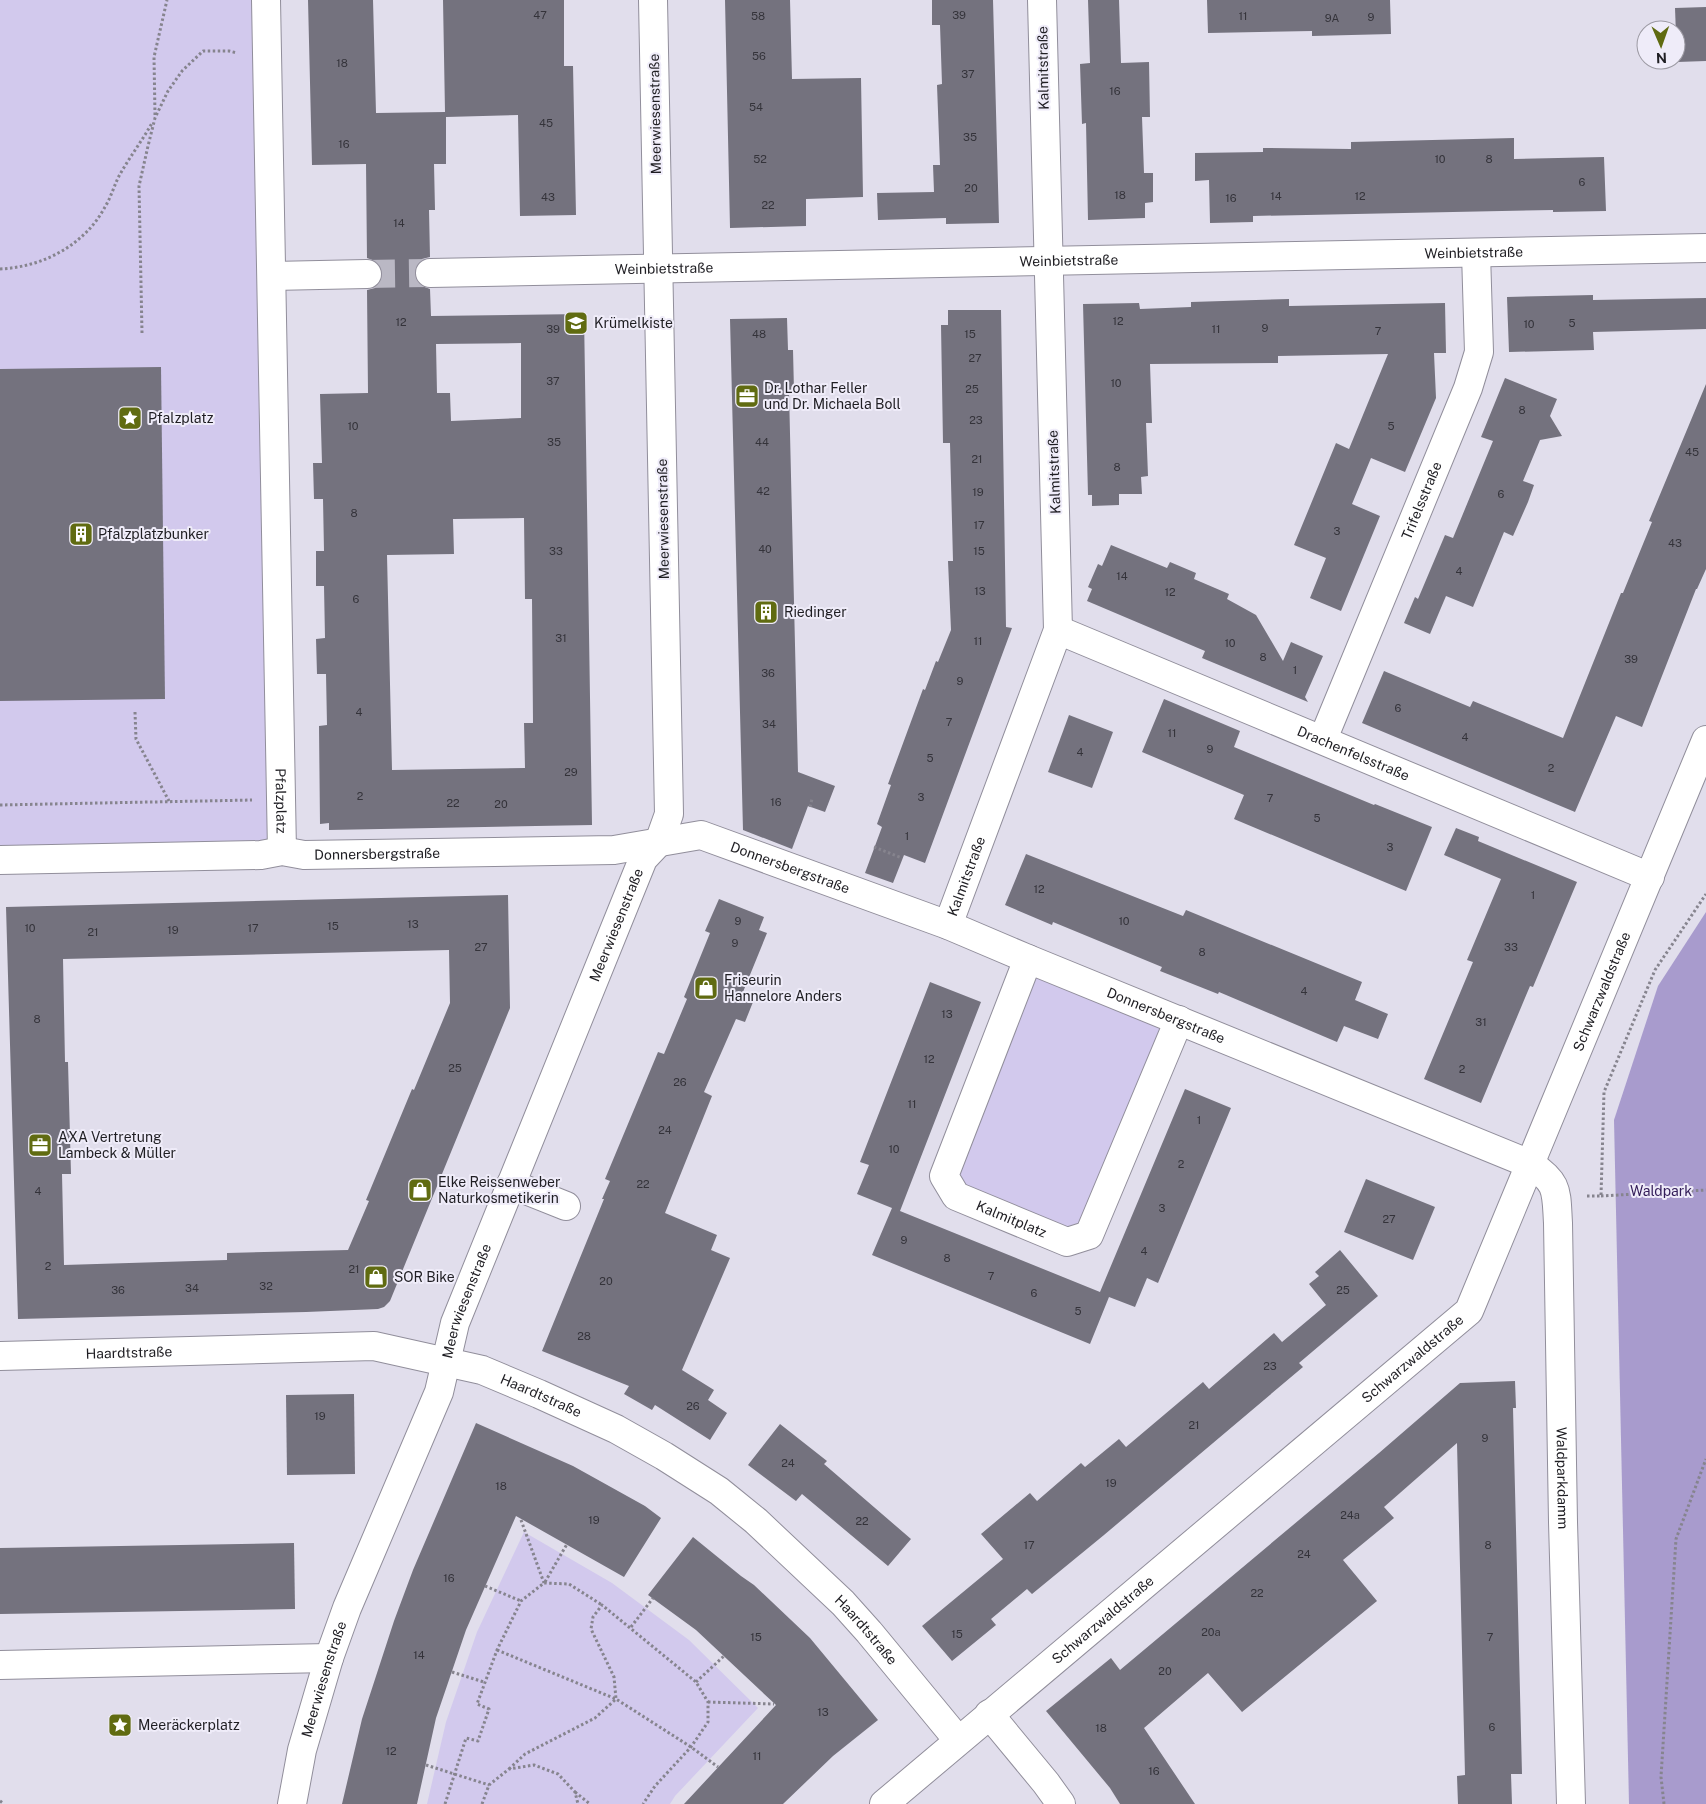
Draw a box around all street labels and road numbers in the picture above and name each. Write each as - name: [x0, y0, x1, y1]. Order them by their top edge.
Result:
- street label: Kalmitstraße: [1034, 26, 1052, 110]
- street label: Meerwiesenstraße: [646, 53, 664, 174]
- street label: Weinbietstraße: [1424, 244, 1523, 262]
- street label: Weinbietstraße: [1019, 252, 1118, 269]
- street label: Weinbietstraße: [614, 259, 714, 277]
- street label: Kalmitstraße: [1045, 430, 1063, 514]
- street label: Meerwiesenstraße: [654, 458, 672, 579]
- street label: Trifelsstraße: [1398, 459, 1445, 542]
- street label: Drachenfelsstraße: [1295, 723, 1412, 784]
- street label: Pfalzplatz: [272, 768, 290, 834]
- street label: Kalmitstraße: [944, 834, 988, 918]
- street label: Donnersbergstraße: [728, 838, 852, 897]
- street label: Donnersbergstraße: [314, 845, 440, 863]
- street label: Meerwiesenstraße: [586, 866, 646, 984]
- street label: Schwarzwaldstraße: [1570, 929, 1634, 1054]
- street label: Donnersbergstraße: [1105, 984, 1227, 1047]
- street label: Kalmitplatz: [974, 1197, 1049, 1241]
- street label: Meerwiesenstraße: [439, 1241, 494, 1360]
- street label: Schwarzwaldstraße: [1358, 1311, 1466, 1406]
- street label: Haardtstraße: [85, 1343, 173, 1362]
- street label: Haardtstraße: [498, 1371, 584, 1420]
- street label: Waldparkdamm: [1553, 1427, 1571, 1529]
- street label: Schwarzwaldstraße: [1049, 1572, 1157, 1667]
- street label: Haardtstraße: [832, 1592, 901, 1668]
- street label: Meerwiesenstraße: [298, 1619, 350, 1739]

